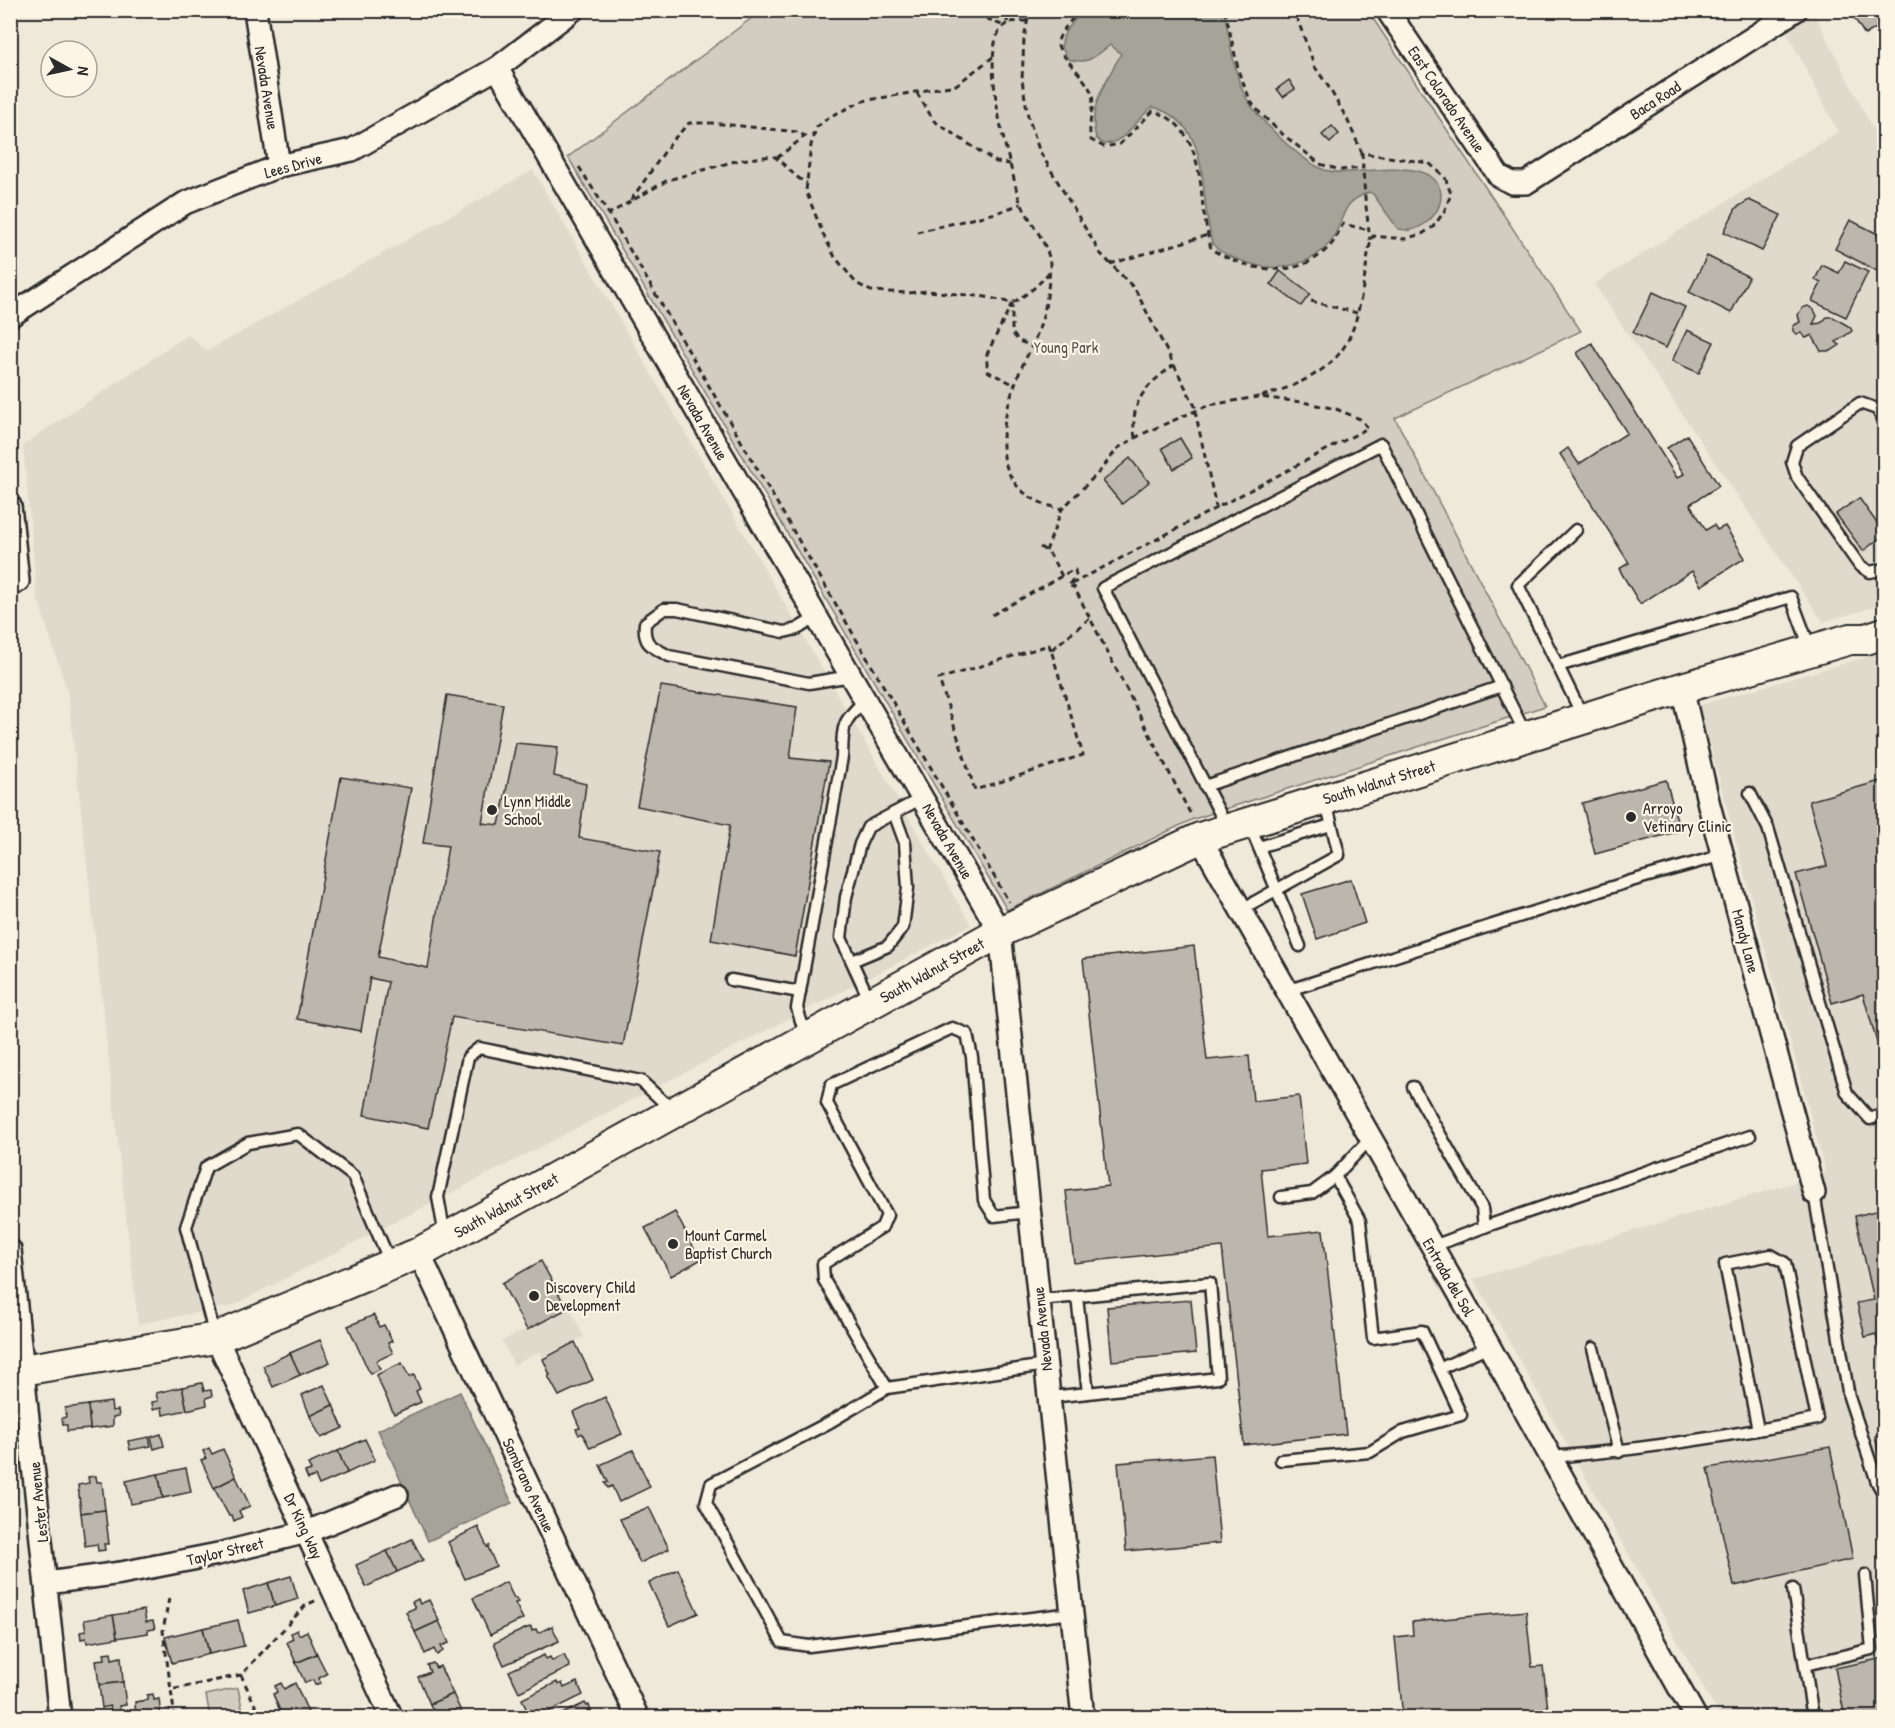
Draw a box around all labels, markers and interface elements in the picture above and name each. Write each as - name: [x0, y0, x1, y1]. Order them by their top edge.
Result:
- north arrow: [39, 39, 99, 99]
- street label: East Colorado Avenue: [1403, 41, 1491, 157]
- street label: Nevada Avenue: [250, 45, 285, 132]
- text: N: [72, 65, 95, 77]
- street label: Baca Road: [1625, 75, 1685, 125]
- street label: Lees Drive: [262, 147, 325, 183]
- park label: Young Park: [1034, 336, 1099, 358]
- street label: Nevada Avenue: [672, 380, 734, 465]
- street label: South Walnut Street: [1320, 754, 1438, 810]
- place label: Lynn Middle School: [504, 790, 572, 830]
- place label: Arroyo Vetinary Clinic: [1643, 797, 1732, 837]
- street label: Nevada Avenue: [917, 799, 979, 884]
- marker: Lynn Middle School: [485, 803, 499, 817]
- marker: Arroyo Vetinary Clinic: [1624, 810, 1638, 824]
- street label: Mandy Lane: [1727, 906, 1765, 976]
- street label: South Walnut Street: [876, 932, 989, 1008]
- street label: South Walnut Street: [450, 1167, 563, 1243]
- place label: Mount Carmel Baptist Church: [685, 1224, 772, 1264]
- street label: Entrada del Sol: [1418, 1234, 1481, 1321]
- marker: Mount Carmel Baptist Church: [666, 1237, 680, 1251]
- place label: Discovery Child Development: [546, 1276, 635, 1316]
- street label: Nevada Avenue: [1027, 1285, 1057, 1372]
- marker: Discovery Child Development: [527, 1289, 541, 1303]
- street label: Sambrano Avenue: [498, 1434, 561, 1536]
- street label: Lester Avenue: [23, 1460, 53, 1543]
- street label: Dr King Way: [279, 1489, 329, 1563]
- street label: Taylor Street: [184, 1531, 266, 1571]

